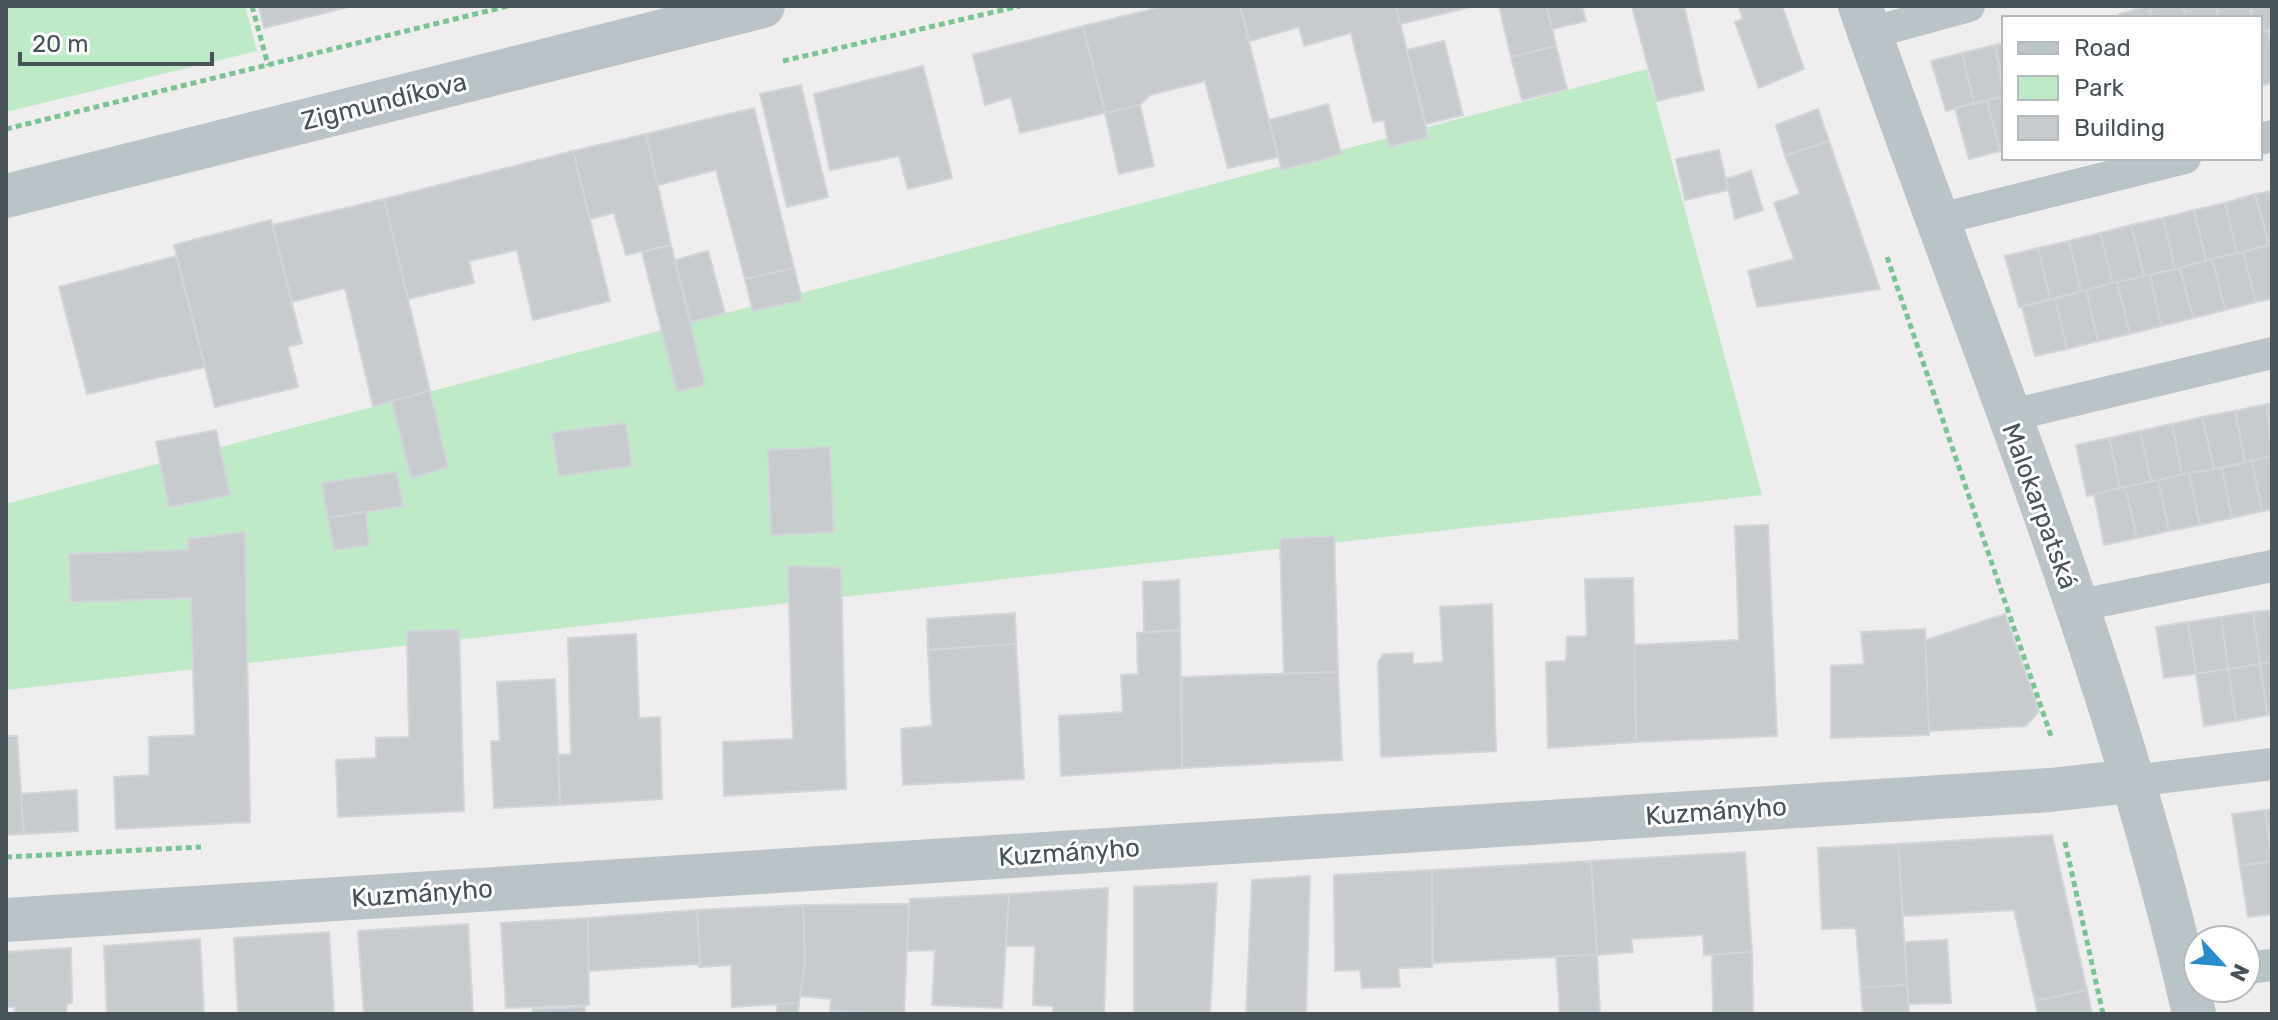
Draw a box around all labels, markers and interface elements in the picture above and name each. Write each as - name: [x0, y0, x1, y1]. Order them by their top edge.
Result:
- scale bar: [20, 16, 212, 66]
- legend: [2002, 16, 2262, 160]
- text: 20 m: [32, 30, 89, 58]
- text: Road: [2074, 34, 2131, 62]
- street label: Zigmundíkova: [298, 66, 470, 137]
- text: Park: [2074, 74, 2125, 102]
- text: Building: [2074, 114, 2165, 142]
- street label: Malokarpatská: [1995, 419, 2084, 593]
- street label: Kuzmányho: [1644, 791, 1788, 832]
- street label: Kuzmányho: [997, 832, 1141, 873]
- street label: Kuzmányho: [350, 873, 494, 914]
- north arrow: [2182, 924, 2262, 1004]
- text: N: [2224, 960, 2255, 986]

